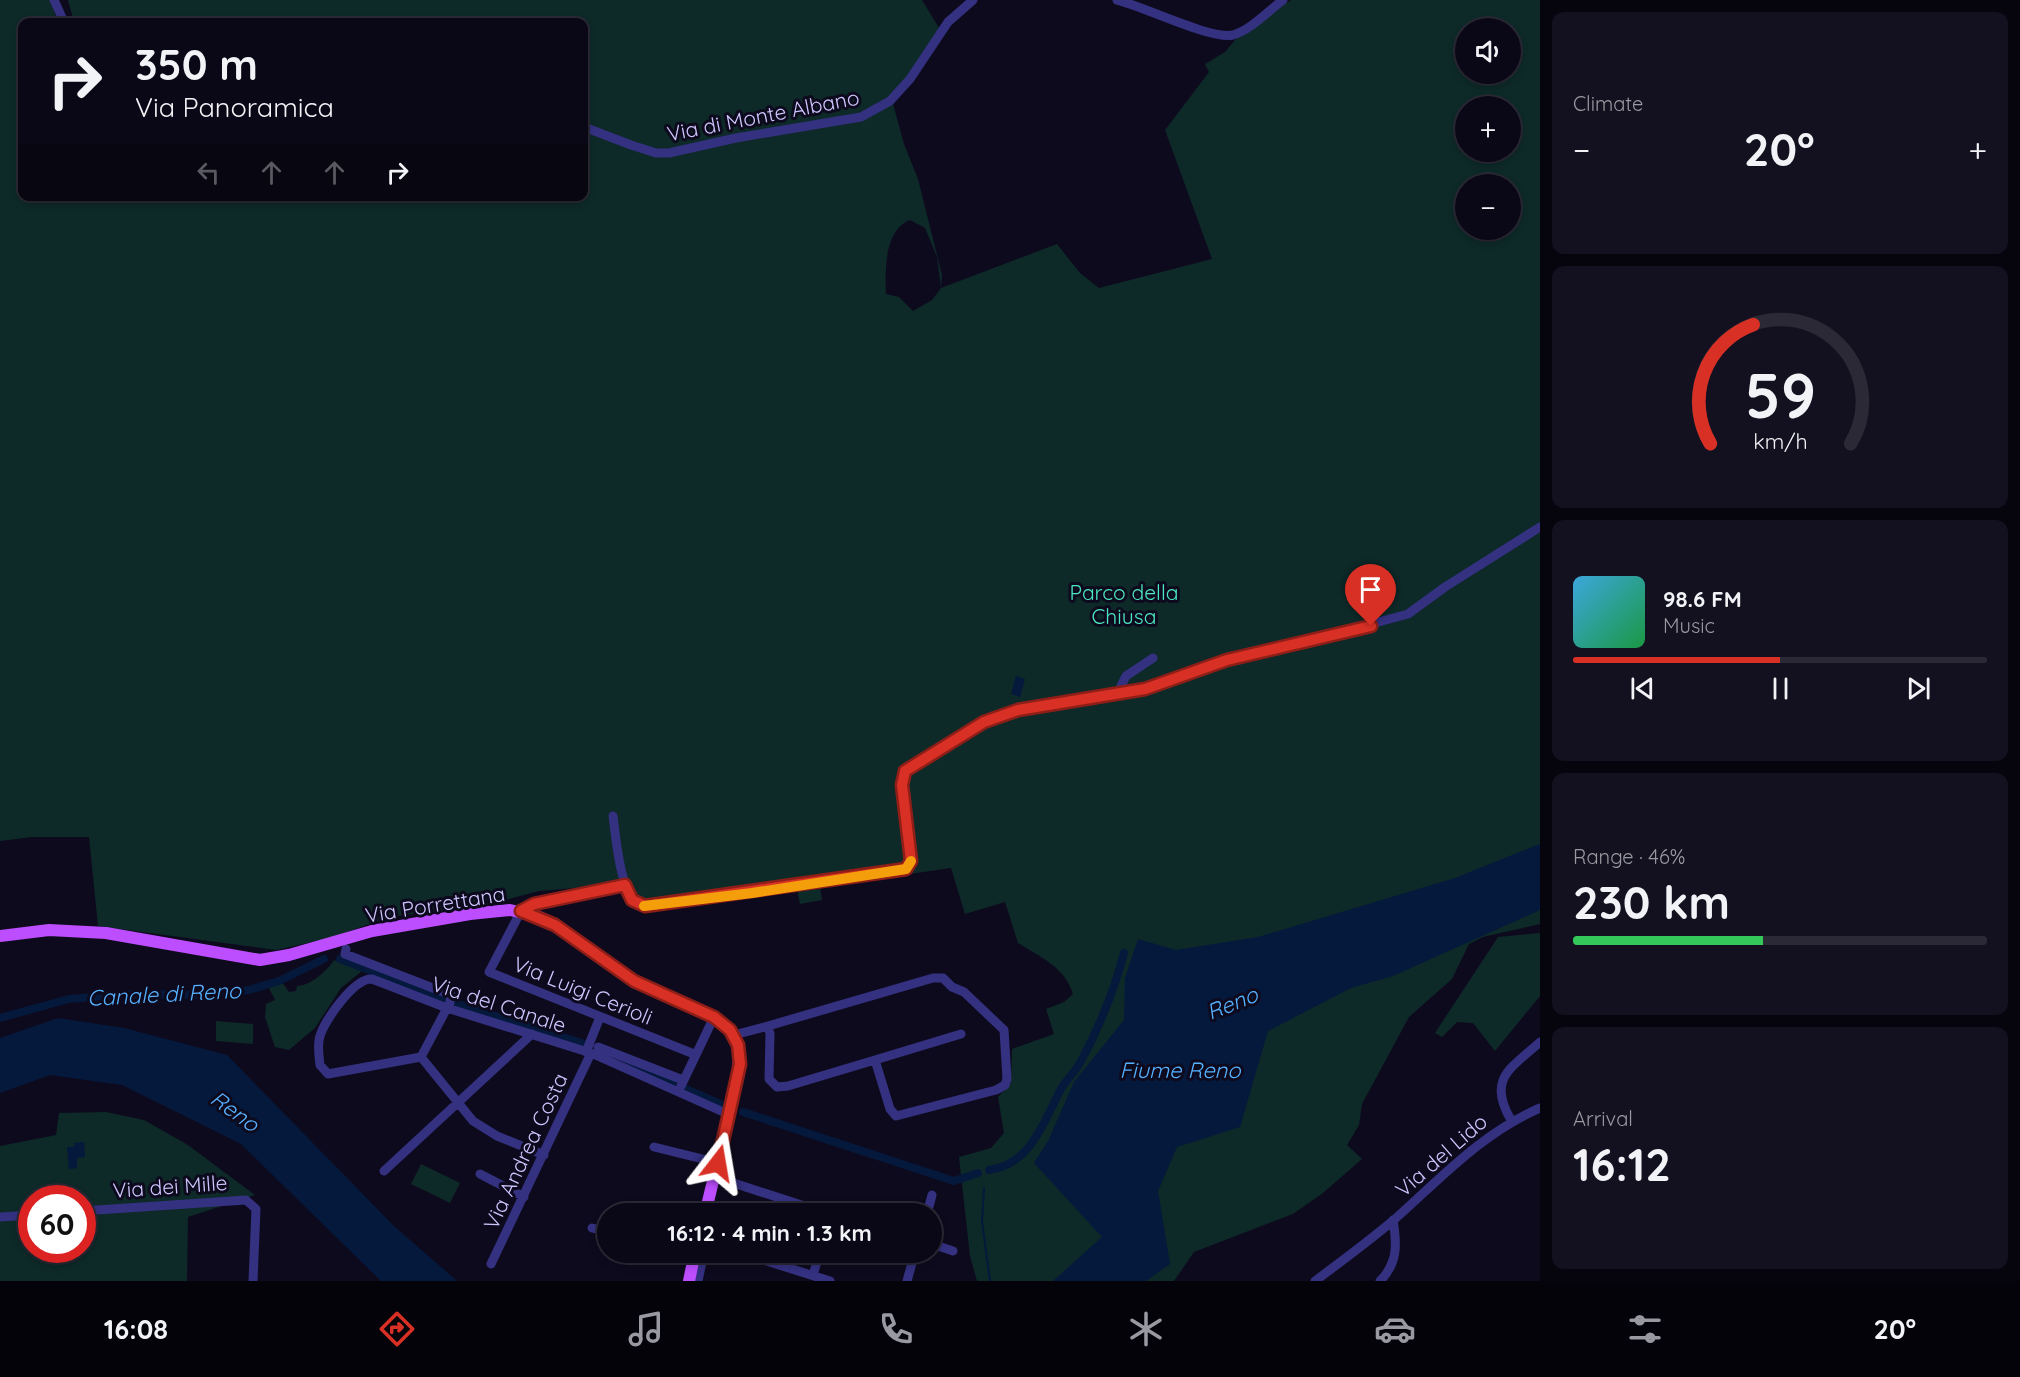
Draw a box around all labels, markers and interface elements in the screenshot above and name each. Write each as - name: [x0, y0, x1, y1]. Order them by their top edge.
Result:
- map controls: [1455, 18, 1521, 240]
- button: sound: [1455, 18, 1521, 84]
- text: 350 m: [135, 38, 258, 91]
- icon: right: [36, 42, 114, 120]
- street label: Via di Monte Albano: [665, 84, 861, 146]
- text: Via Panoramica: [135, 90, 334, 124]
- text: Climate: [1573, 91, 1643, 116]
- button: +: [1455, 96, 1521, 162]
- text: 20°: [1744, 121, 1815, 177]
- text: −: [1573, 129, 1590, 170]
- text: +: [1968, 129, 1987, 170]
- icon: left: [192, 156, 225, 189]
- icon: ahead: [255, 156, 288, 189]
- icon: ahead: [318, 156, 351, 189]
- icon: right: [381, 156, 414, 189]
- button: −: [1455, 174, 1521, 240]
- text: 59: [1744, 356, 1816, 434]
- text: km/h: [1753, 428, 1807, 454]
- pin: [1345, 564, 1396, 626]
- icon: arrive: [1354, 573, 1387, 606]
- park label: Parco della Chiusa: [1069, 579, 1179, 629]
- text: 98.6 FM: [1663, 585, 1742, 613]
- text: Music: [1663, 613, 1715, 638]
- icon: previous: [1626, 672, 1659, 705]
- icon: pause: [1764, 672, 1797, 705]
- icon: next: [1902, 672, 1935, 705]
- text: Range · 46%: [1573, 844, 1685, 869]
- text: 230 km: [1573, 874, 1730, 930]
- street label: Via Porrettana: [363, 880, 507, 928]
- street label: Via Luigi Cerioli: [510, 950, 656, 1030]
- street label: Via del Canale: [428, 970, 570, 1038]
- water label: Canale di Reno: [86, 976, 243, 1012]
- water label: Reno: [1202, 979, 1263, 1026]
- water label: Fiume Reno: [1119, 1056, 1242, 1084]
- street label: Via Andrea Costa: [477, 1069, 573, 1233]
- water label: Reno: [205, 1084, 266, 1139]
- text: Arrival: [1573, 1106, 1633, 1131]
- street label: Via del Lido: [1390, 1108, 1492, 1202]
- position arrow: [686, 1131, 750, 1195]
- text: 16:12: [1573, 1136, 1671, 1192]
- street label: Via dei Mille: [112, 1169, 228, 1203]
- speed limit sign: 60: [18, 1185, 96, 1263]
- text: 16:12 · 4 min · 1.3 km: [667, 1219, 872, 1247]
- icon: directions: [376, 1308, 418, 1350]
- icon: music: [625, 1308, 667, 1350]
- icon: phone: [875, 1308, 917, 1350]
- icon: climate: [1125, 1308, 1167, 1350]
- icon: car: [1374, 1308, 1416, 1350]
- icon: filters: [1624, 1308, 1666, 1350]
- text: 16:08: [104, 1312, 168, 1346]
- text: 20°: [1874, 1312, 1916, 1346]

